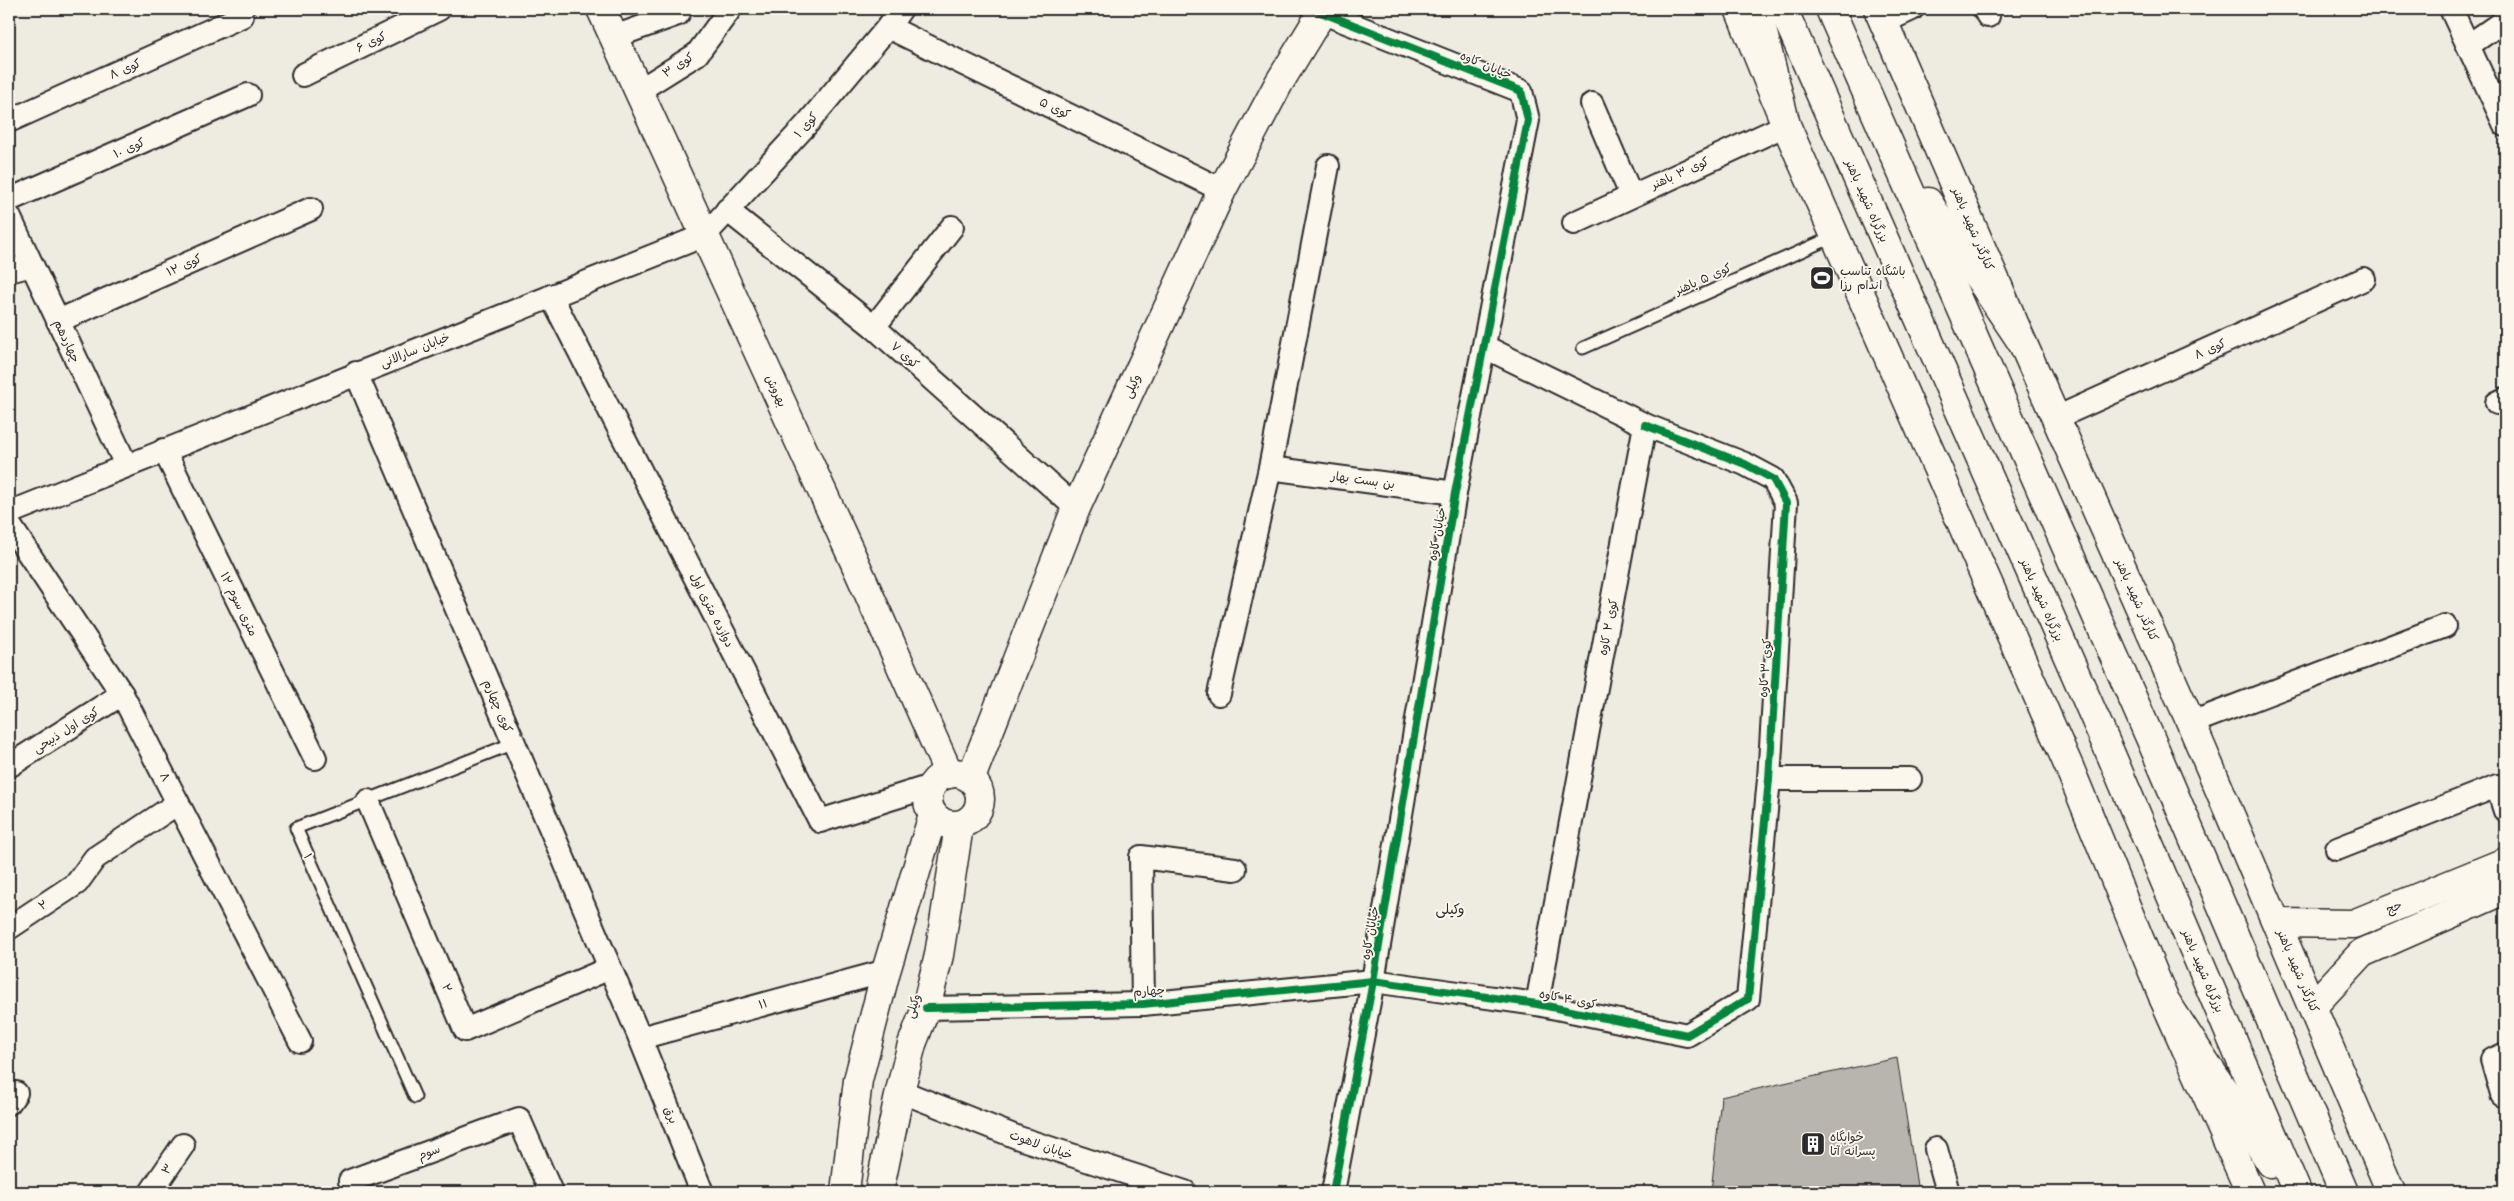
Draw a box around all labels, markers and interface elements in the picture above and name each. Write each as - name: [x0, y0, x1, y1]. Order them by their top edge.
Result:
- street label: کوی ۶: [353, 27, 390, 58]
- street label: خیابان کاوه: [1457, 46, 1515, 84]
- street label: کوی ۳: [659, 48, 698, 83]
- street label: کوی ۸: [106, 54, 144, 85]
- street label: کوی ۵: [1036, 93, 1074, 124]
- street label: کوی ۱: [790, 108, 823, 142]
- street label: کوی ۱۰: [110, 133, 148, 164]
- street label: کوی ۳ باهنر: [1647, 152, 1712, 195]
- street label: بزرگراه شهید باهنر: [1839, 156, 1893, 246]
- street label: کنارگذر شهید باهنر: [1946, 184, 1999, 274]
- street label: کوی ۱۲: [163, 249, 205, 282]
- street label: کوی ۵ باهنر: [1671, 259, 1735, 301]
- place label: باشگاه تناسب اندام رزا: [1840, 262, 1906, 295]
- sports icon: باشگاه تناسب اندام رزا: [1809, 265, 1835, 291]
- street label: چهاردهم: [48, 316, 85, 366]
- street label: خیابان سارالانی: [377, 328, 453, 373]
- street label: کوی ۸: [2191, 334, 2229, 365]
- street label: کوی ۷: [886, 337, 923, 373]
- street label: وکیلی: [1119, 371, 1146, 401]
- street label: بهروش: [760, 372, 791, 411]
- street label: بن بست بهار: [1329, 466, 1396, 494]
- street label: خیابان کاوه: [1423, 506, 1452, 563]
- street label: بزرگراه شهید باهنر: [2014, 555, 2068, 645]
- street label: کنارگذر شهید باهنر: [2109, 555, 2163, 645]
- street label: ۱۲ متری سوم: [215, 569, 262, 640]
- street label: دوازده متری اول: [685, 570, 739, 651]
- street label: کوی ۲ کاوه: [1594, 597, 1623, 657]
- street label: کوی ۳ کاوه: [1754, 638, 1777, 698]
- street label: کوی چهارم: [478, 677, 517, 736]
- street label: کوی اول ذبیحی: [29, 702, 103, 758]
- street label: ۸: [154, 769, 175, 785]
- street label: ۱: [298, 850, 317, 862]
- street label: ۲: [35, 895, 52, 916]
- street label: حج: [2383, 896, 2405, 919]
- district label: وکیلی: [1436, 899, 1464, 921]
- street label: خیابان کاوه: [1356, 905, 1385, 962]
- street label: بزرگراه شهید باهنر: [2176, 926, 2229, 1016]
- street label: کنارگذر شهید باهنر: [2271, 926, 2324, 1016]
- street label: ۲: [436, 981, 457, 996]
- street label: چهارم: [1133, 981, 1165, 1002]
- street label: کوی ۴ کاوه: [1537, 985, 1598, 1014]
- street label: وکیلی: [901, 991, 926, 1021]
- street label: ۱۱: [756, 994, 770, 1015]
- street label: برق: [659, 1104, 683, 1127]
- street label: خیابان لاهوت: [1007, 1126, 1075, 1165]
- place label: خوابگاه پسرانه آتا: [1830, 1128, 1875, 1161]
- building icon: خوابگاه پسرانه آتا: [1800, 1131, 1826, 1157]
- street label: سوم: [415, 1140, 443, 1165]
- street label: ۳: [157, 1160, 178, 1179]

